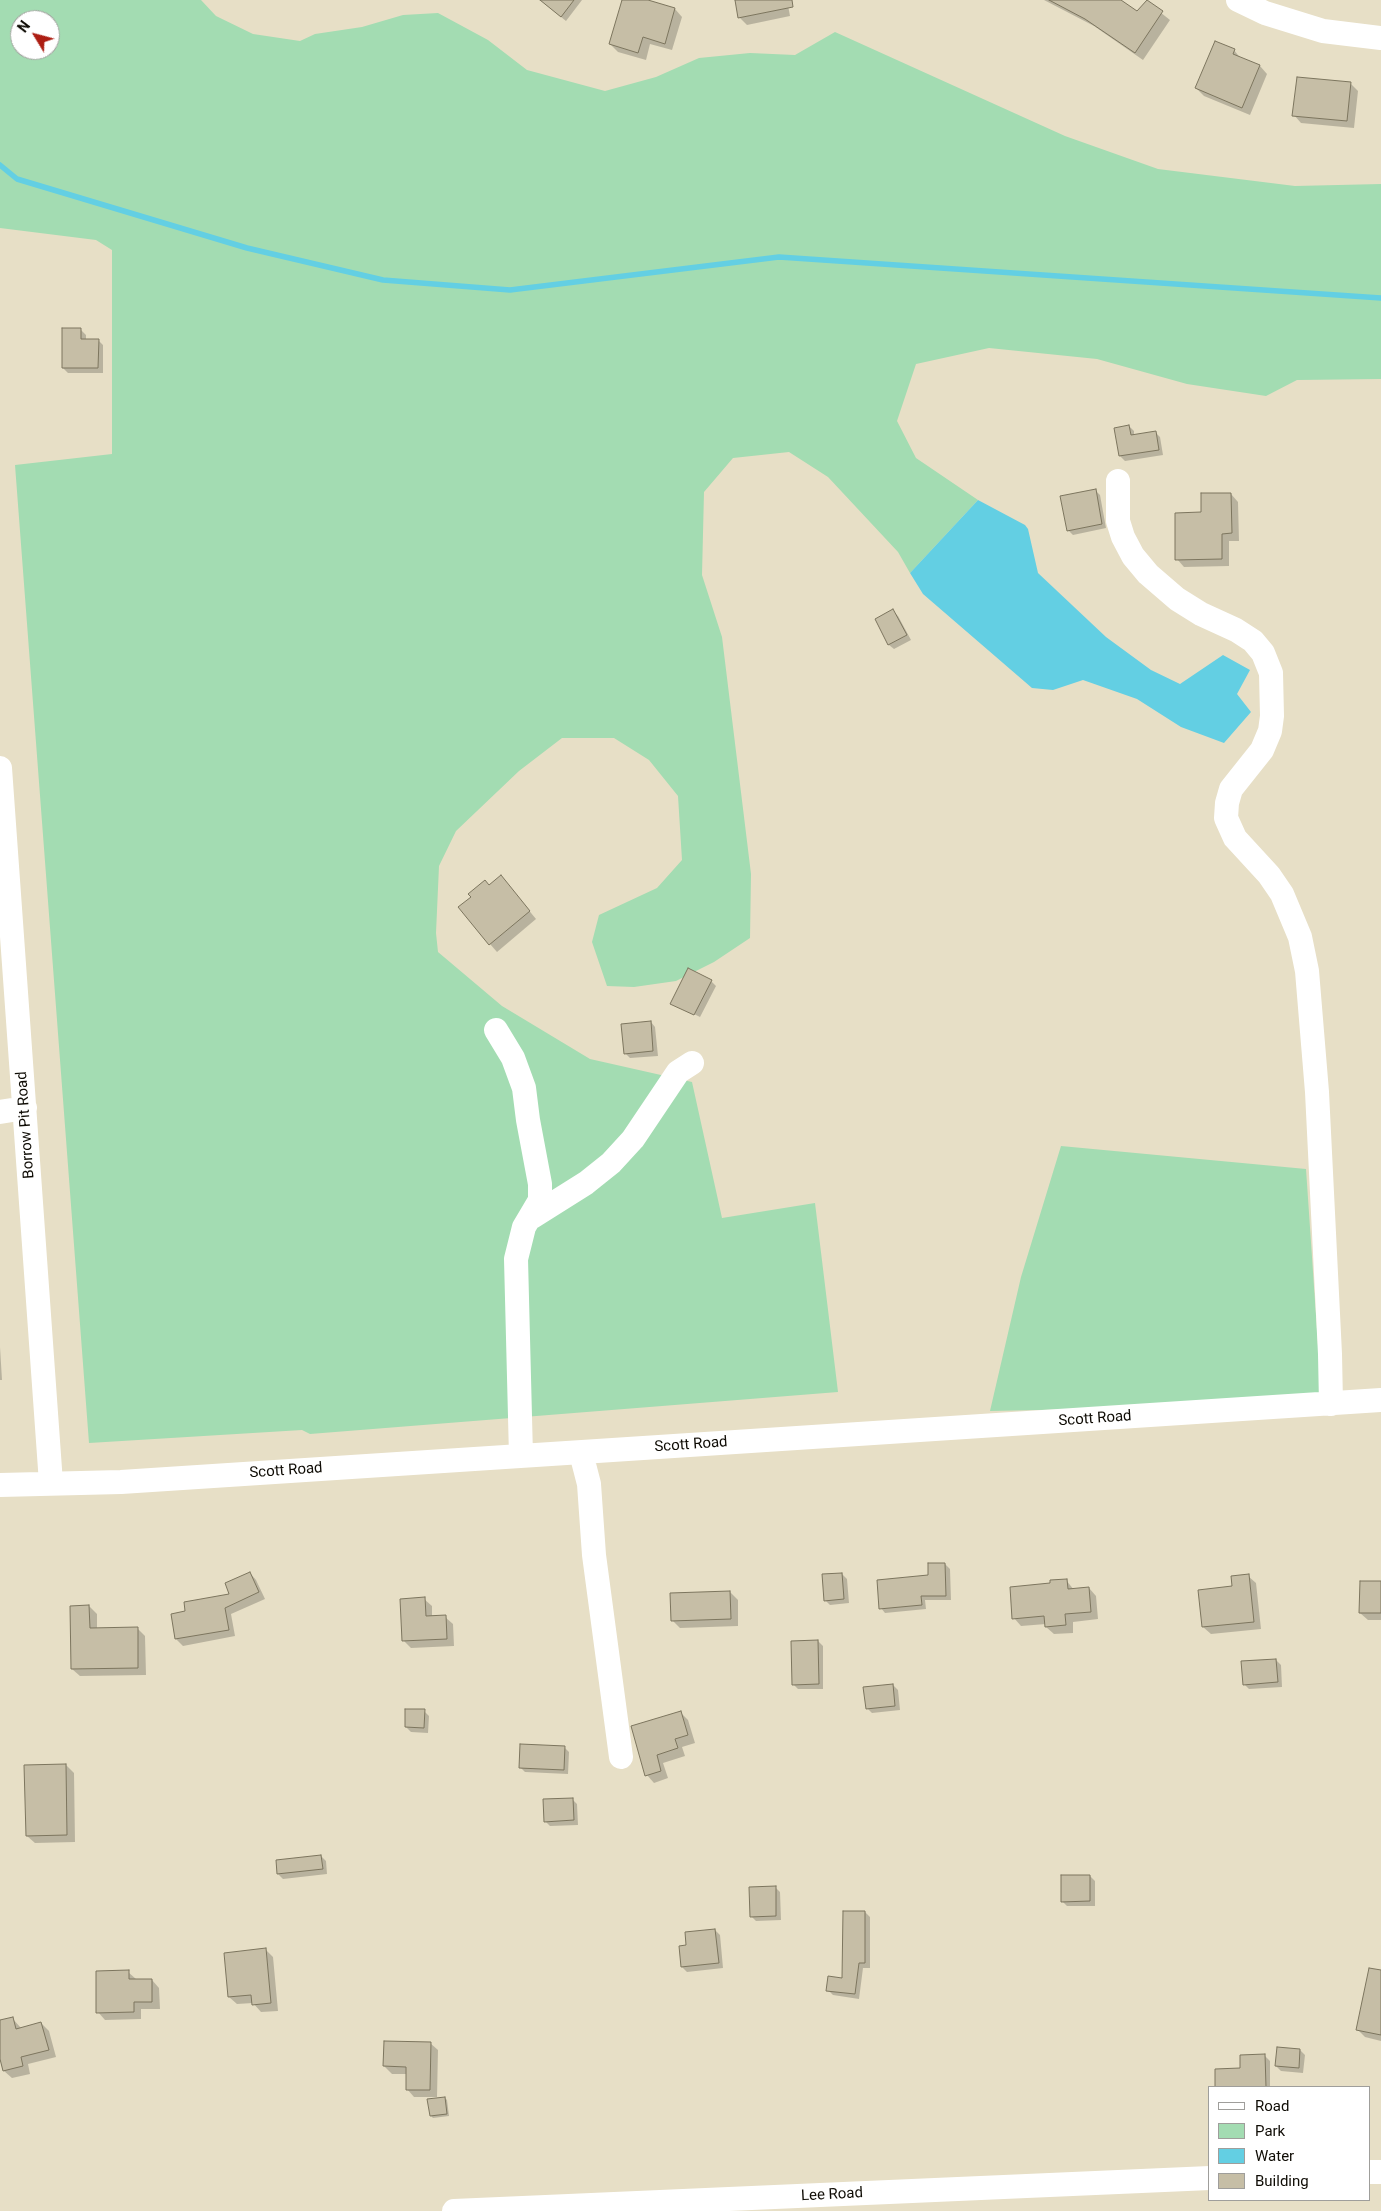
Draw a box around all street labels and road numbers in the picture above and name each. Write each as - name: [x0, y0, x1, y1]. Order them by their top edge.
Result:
- street label: Borrow Pit Road: [13, 1071, 39, 1179]
- street label: Scott Road: [1058, 1407, 1132, 1431]
- street label: Scott Road: [654, 1433, 728, 1457]
- street label: Scott Road: [249, 1459, 323, 1483]
- street label: Lee Road: [801, 2184, 863, 2206]

